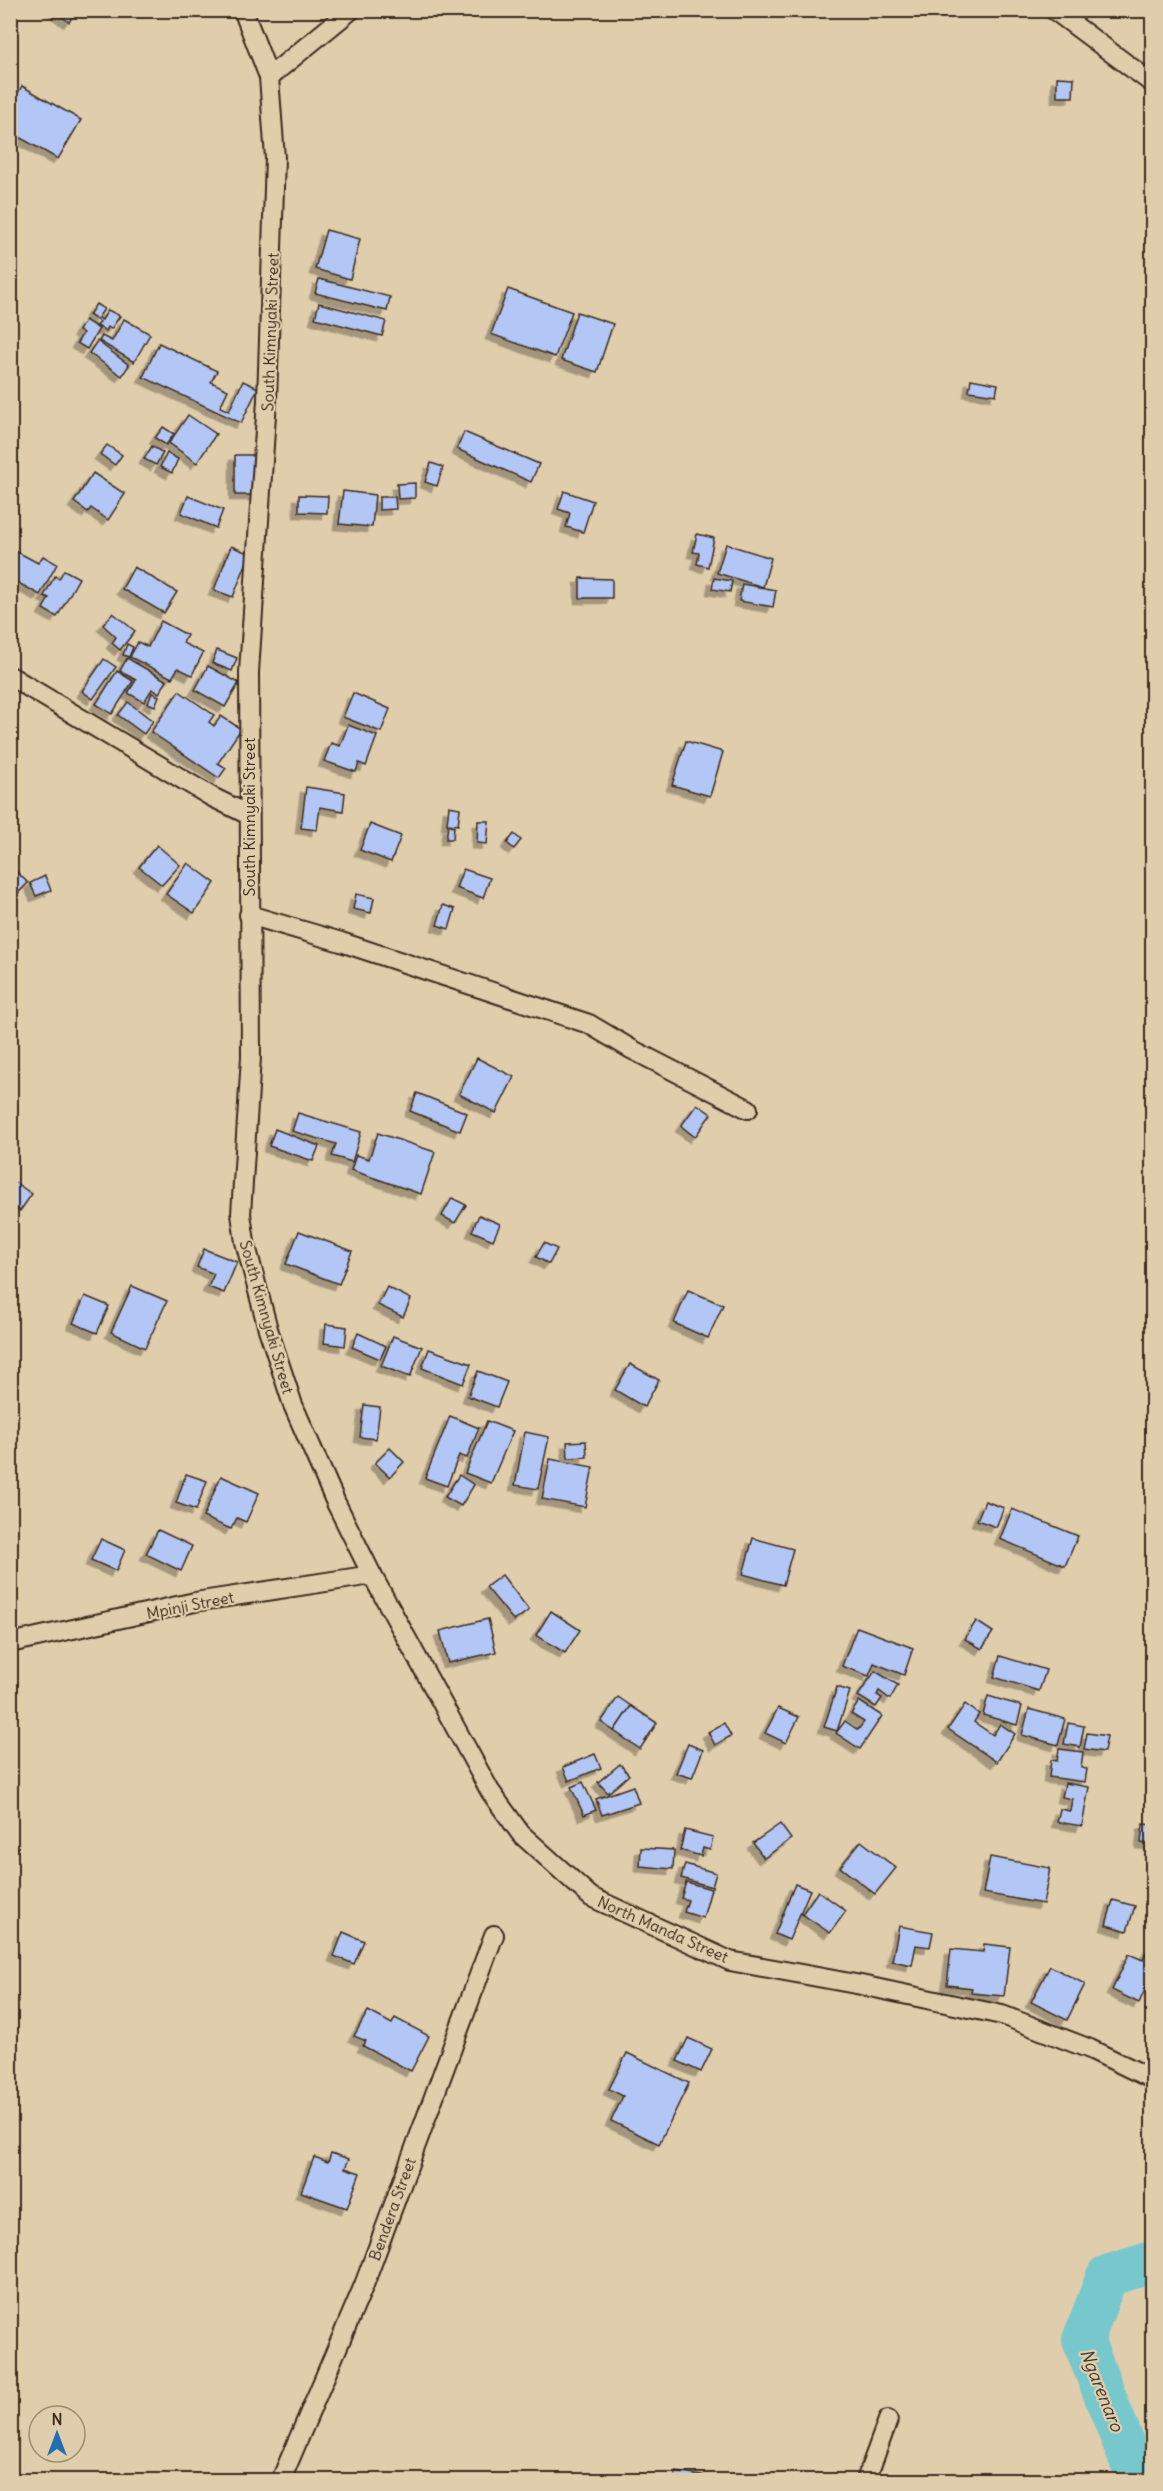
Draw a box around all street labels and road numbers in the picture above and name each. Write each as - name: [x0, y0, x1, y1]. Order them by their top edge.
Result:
- street label: South Kimnyaki Street: [257, 252, 283, 412]
- street label: South Kimnyaki Street: [239, 737, 259, 896]
- street label: South Kimnyaki Street: [235, 1238, 299, 1397]
- street label: Mpinji Street: [145, 1587, 236, 1623]
- street label: North Manda Street: [594, 1891, 732, 1967]
- street label: Bendera Street: [364, 2154, 420, 2263]

